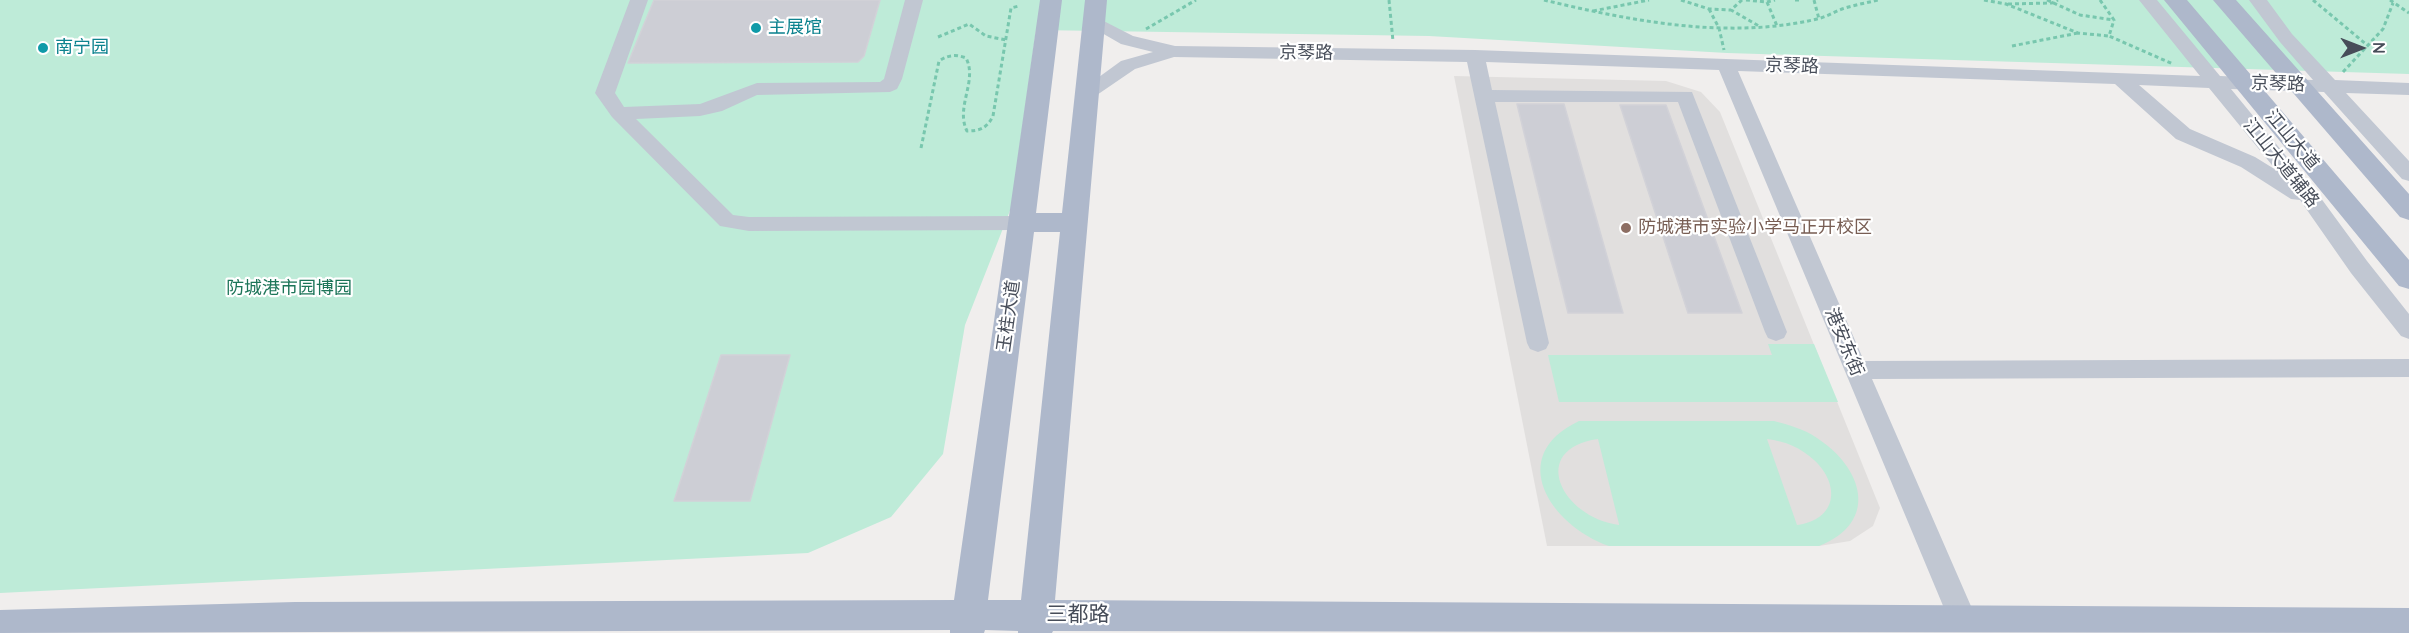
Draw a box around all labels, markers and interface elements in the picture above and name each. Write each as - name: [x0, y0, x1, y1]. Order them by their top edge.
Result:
- place label: 主展馆: [768, 17, 822, 39]
- north arrow: [2331, 18, 2391, 78]
- marker: 主展馆: [749, 21, 763, 35]
- place label: 南宁园: [55, 37, 109, 59]
- marker: 南宁园: [36, 41, 50, 55]
- street label: 京琴路: [1279, 42, 1333, 64]
- text: N: [2369, 42, 2389, 54]
- street label: 京琴路: [1765, 54, 1819, 78]
- street label: 京琴路: [2251, 72, 2305, 96]
- street label: 江山大道: [2261, 105, 2323, 175]
- street label: 江山大道辅路: [2239, 114, 2323, 212]
- place label: 防城港市实验小学马正开校区: [1638, 217, 1872, 239]
- marker: 防城港市实验小学马正开校区: [1619, 221, 1633, 235]
- park label: 防城港市园博园: [226, 278, 352, 300]
- street label: 玉桂大道: [993, 279, 1025, 353]
- street label: 港安东街: [1820, 305, 1868, 379]
- street label: 三都路: [1047, 602, 1109, 628]

